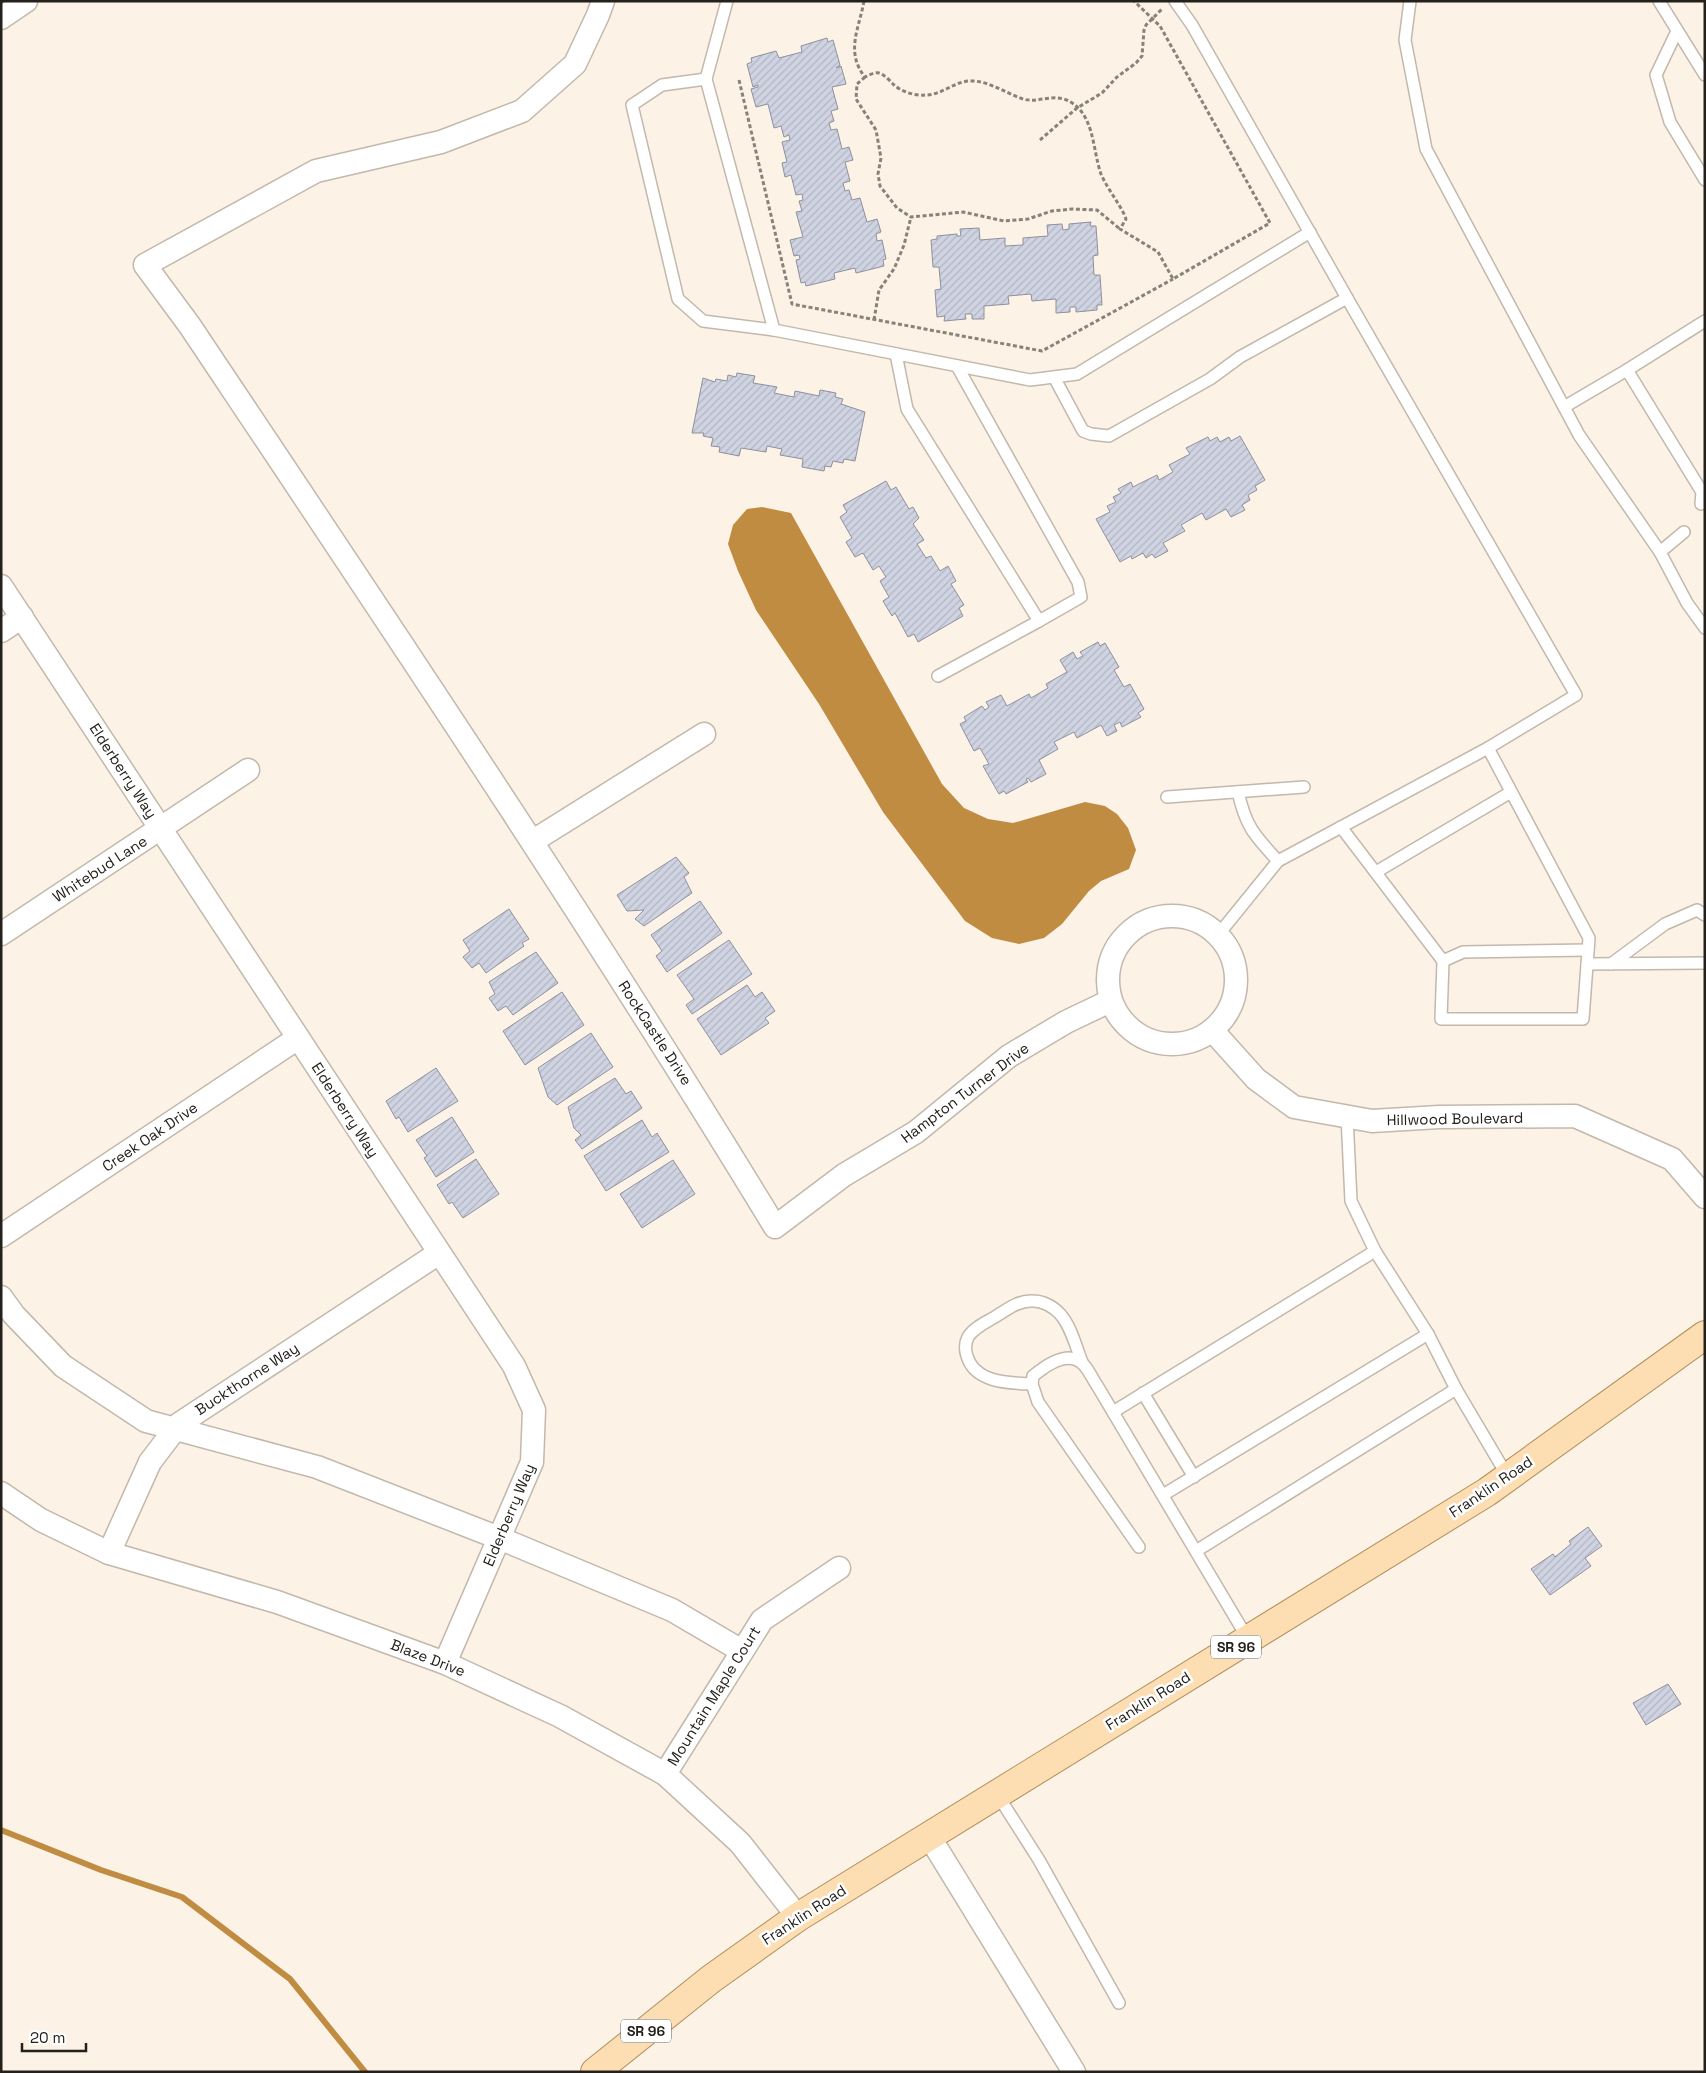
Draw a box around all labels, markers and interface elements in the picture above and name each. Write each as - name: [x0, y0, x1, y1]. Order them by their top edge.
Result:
- street label: Elderberry Way: [86, 720, 161, 822]
- street label: Whitebud Lane: [49, 831, 151, 906]
- street label: RockCastle Drive: [615, 977, 696, 1089]
- street label: Hampton Turner Drive: [897, 1038, 1033, 1147]
- street label: Elderberry Way: [308, 1059, 383, 1161]
- street label: Creek Oak Drive: [98, 1098, 201, 1176]
- street label: Hillwood Boulevard: [1386, 1108, 1524, 1129]
- street label: Buckthorne Way: [191, 1338, 302, 1419]
- street label: Franklin Road: [1445, 1452, 1536, 1521]
- street label: Elderberry Way: [478, 1461, 539, 1569]
- street label: Mountain Maple Court: [663, 1622, 764, 1769]
- street label: Blaze Drive: [388, 1635, 468, 1680]
- road number: SR 96: [1211, 1635, 1261, 1658]
- street label: Franklin Road: [1102, 1667, 1194, 1734]
- street label: Franklin Road: [758, 1880, 849, 1949]
- scale bar: [22, 2020, 86, 2052]
- road number: SR 96: [621, 2020, 671, 2042]
- text: 20 m: [30, 2028, 65, 2047]

